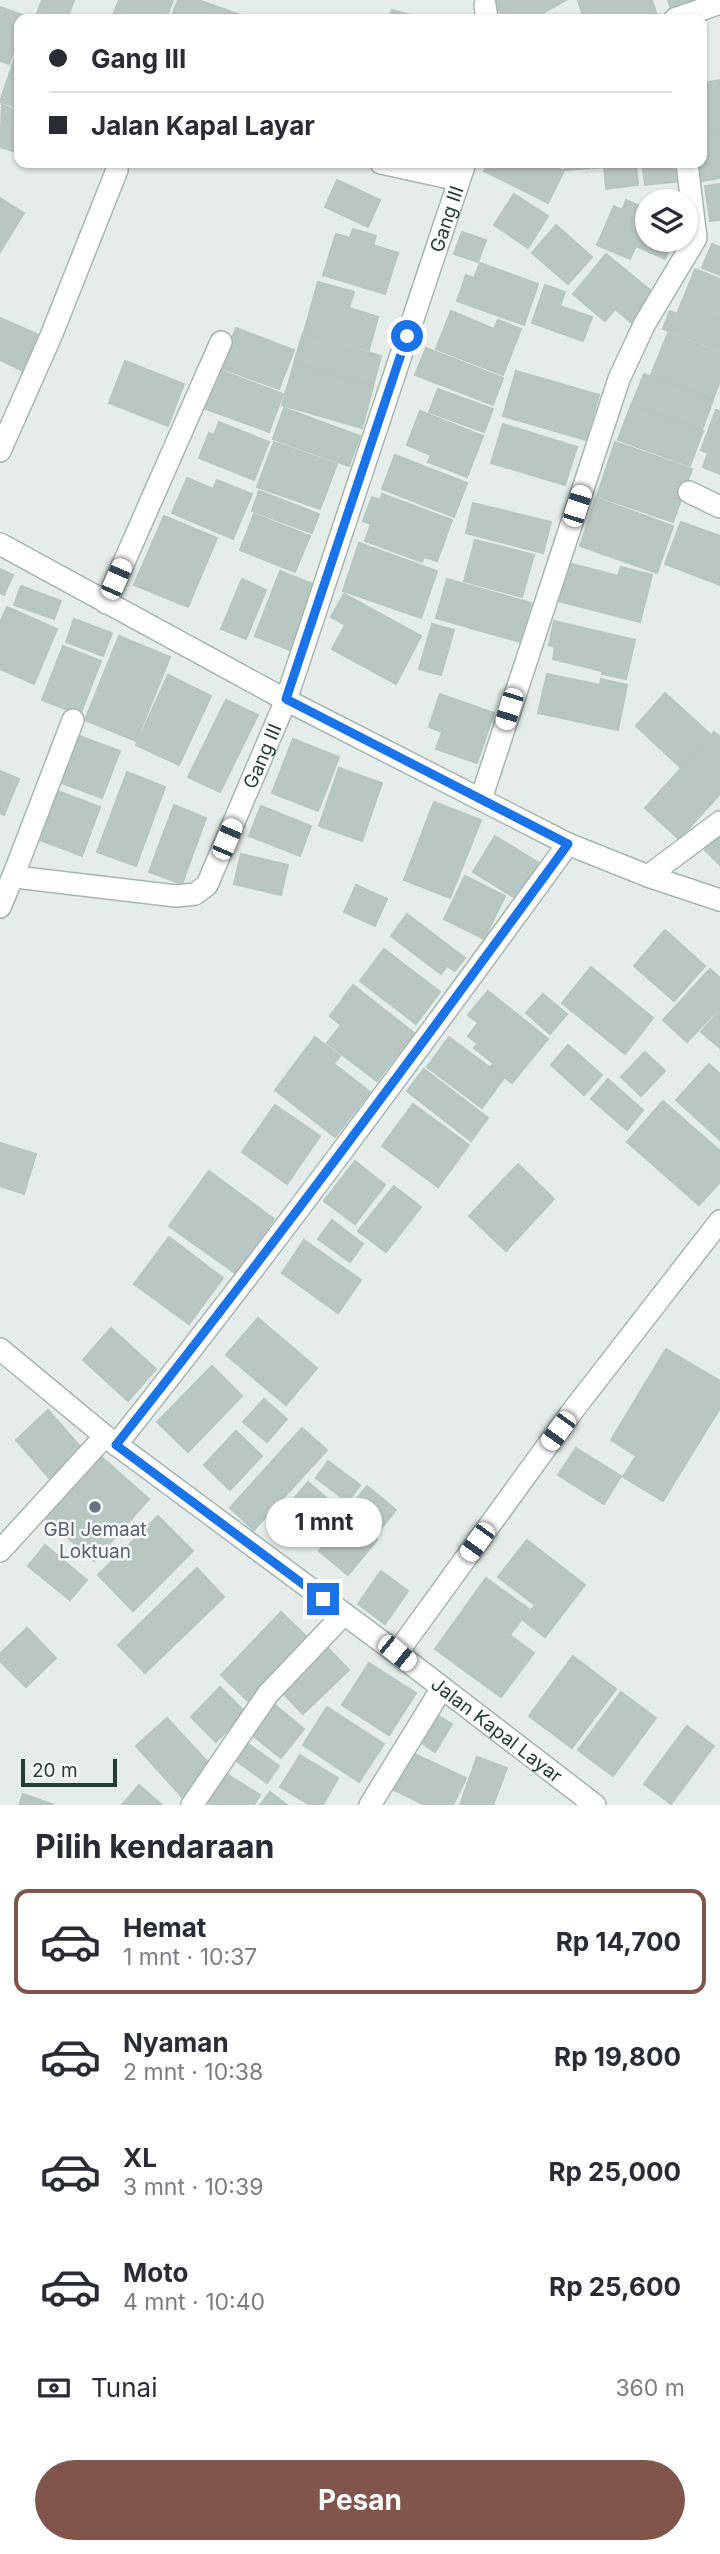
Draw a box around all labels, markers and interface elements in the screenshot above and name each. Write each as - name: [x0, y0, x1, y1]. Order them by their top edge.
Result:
- text: Gang III: [91, 43, 186, 74]
- text: Jalan Kapal Layar: [91, 110, 315, 141]
- street label: Gang III: [425, 183, 469, 255]
- map controls: [635, 189, 698, 252]
- button: layers: [635, 189, 698, 252]
- route start: [391, 320, 423, 352]
- car: [561, 483, 594, 529]
- car: [98, 556, 135, 602]
- car: [493, 686, 526, 732]
- street label: Gang III: [239, 720, 287, 792]
- car: [210, 816, 245, 862]
- car: [538, 1408, 579, 1454]
- callout: 1 mnt: [265, 1498, 381, 1546]
- marker: GBI Jemaat Loktuan: [87, 1499, 103, 1515]
- text: 1 mnt: [294, 1508, 354, 1536]
- place label: GBI Jemaat Loktuan: [43, 1518, 147, 1563]
- car: [457, 1519, 498, 1565]
- route end: [307, 1583, 339, 1615]
- car: [375, 1632, 420, 1674]
- street label: Jalan Kapal Layar: [427, 1673, 567, 1788]
- scale bar: [21, 1756, 117, 1788]
- text: 20 m: [32, 1759, 78, 1782]
- text: Pilih kendaraan: [35, 1827, 275, 1866]
- icon: car: [39, 1910, 102, 1973]
- text: Hemat: [123, 1912, 206, 1943]
- text: Rp 14,700: [556, 1926, 681, 1957]
- text: 1 mnt · 10:37: [123, 1943, 257, 1971]
- icon: car: [39, 2025, 102, 2088]
- text: Nyaman: [123, 2027, 229, 2058]
- text: Rp 19,800: [554, 2041, 681, 2072]
- text: 2 mnt · 10:38: [123, 2058, 263, 2086]
- icon: car: [39, 2140, 102, 2203]
- text: XL: [123, 2142, 157, 2173]
- text: Rp 25,000: [548, 2156, 681, 2187]
- text: 3 mnt · 10:39: [123, 2173, 263, 2201]
- icon: car: [39, 2255, 102, 2318]
- text: Moto: [123, 2257, 188, 2288]
- text: Rp 25,600: [549, 2271, 681, 2302]
- text: 4 mnt · 10:40: [123, 2288, 265, 2316]
- icon: cash: [35, 2369, 73, 2407]
- text: Tunai: [91, 2372, 158, 2403]
- text: 360 m: [615, 2374, 685, 2402]
- button: Pesan: [35, 2460, 685, 2540]

